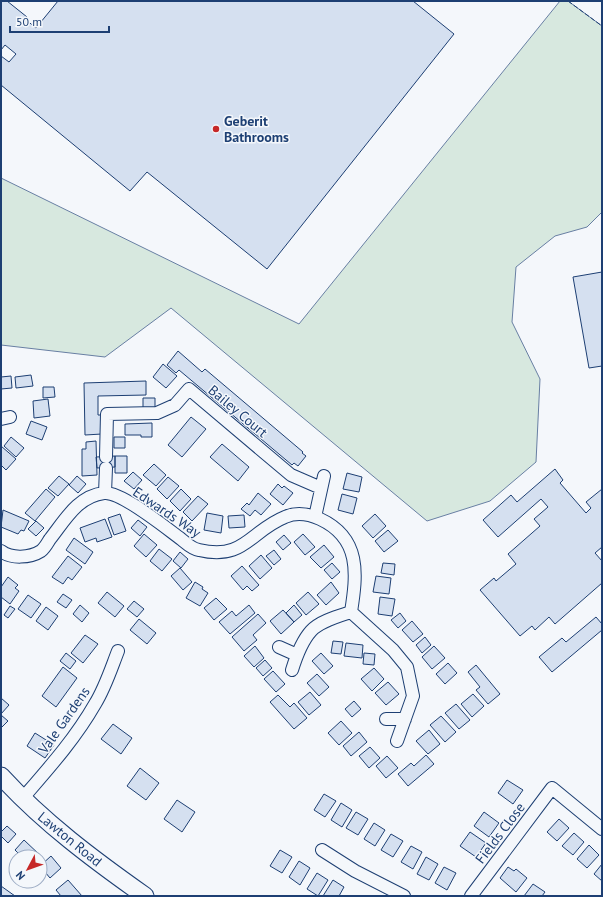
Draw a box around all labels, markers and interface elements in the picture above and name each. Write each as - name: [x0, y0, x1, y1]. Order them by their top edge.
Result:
- scale bar: [10, 8, 109, 34]
- text: 50 m: [16, 14, 42, 29]
- place label: Geberit Bathrooms: [224, 112, 289, 146]
- marker: Geberit Bathrooms: [211, 124, 221, 134]
- street label: Bailey Court: [205, 381, 272, 441]
- street label: Edwards Way: [129, 483, 205, 542]
- street label: Vale Gardens: [34, 683, 94, 758]
- street label: Fields Close: [471, 799, 529, 867]
- street label: Lawton Road: [34, 808, 106, 870]
- north arrow: [8, 849, 48, 889]
- text: N: [13, 868, 28, 883]

